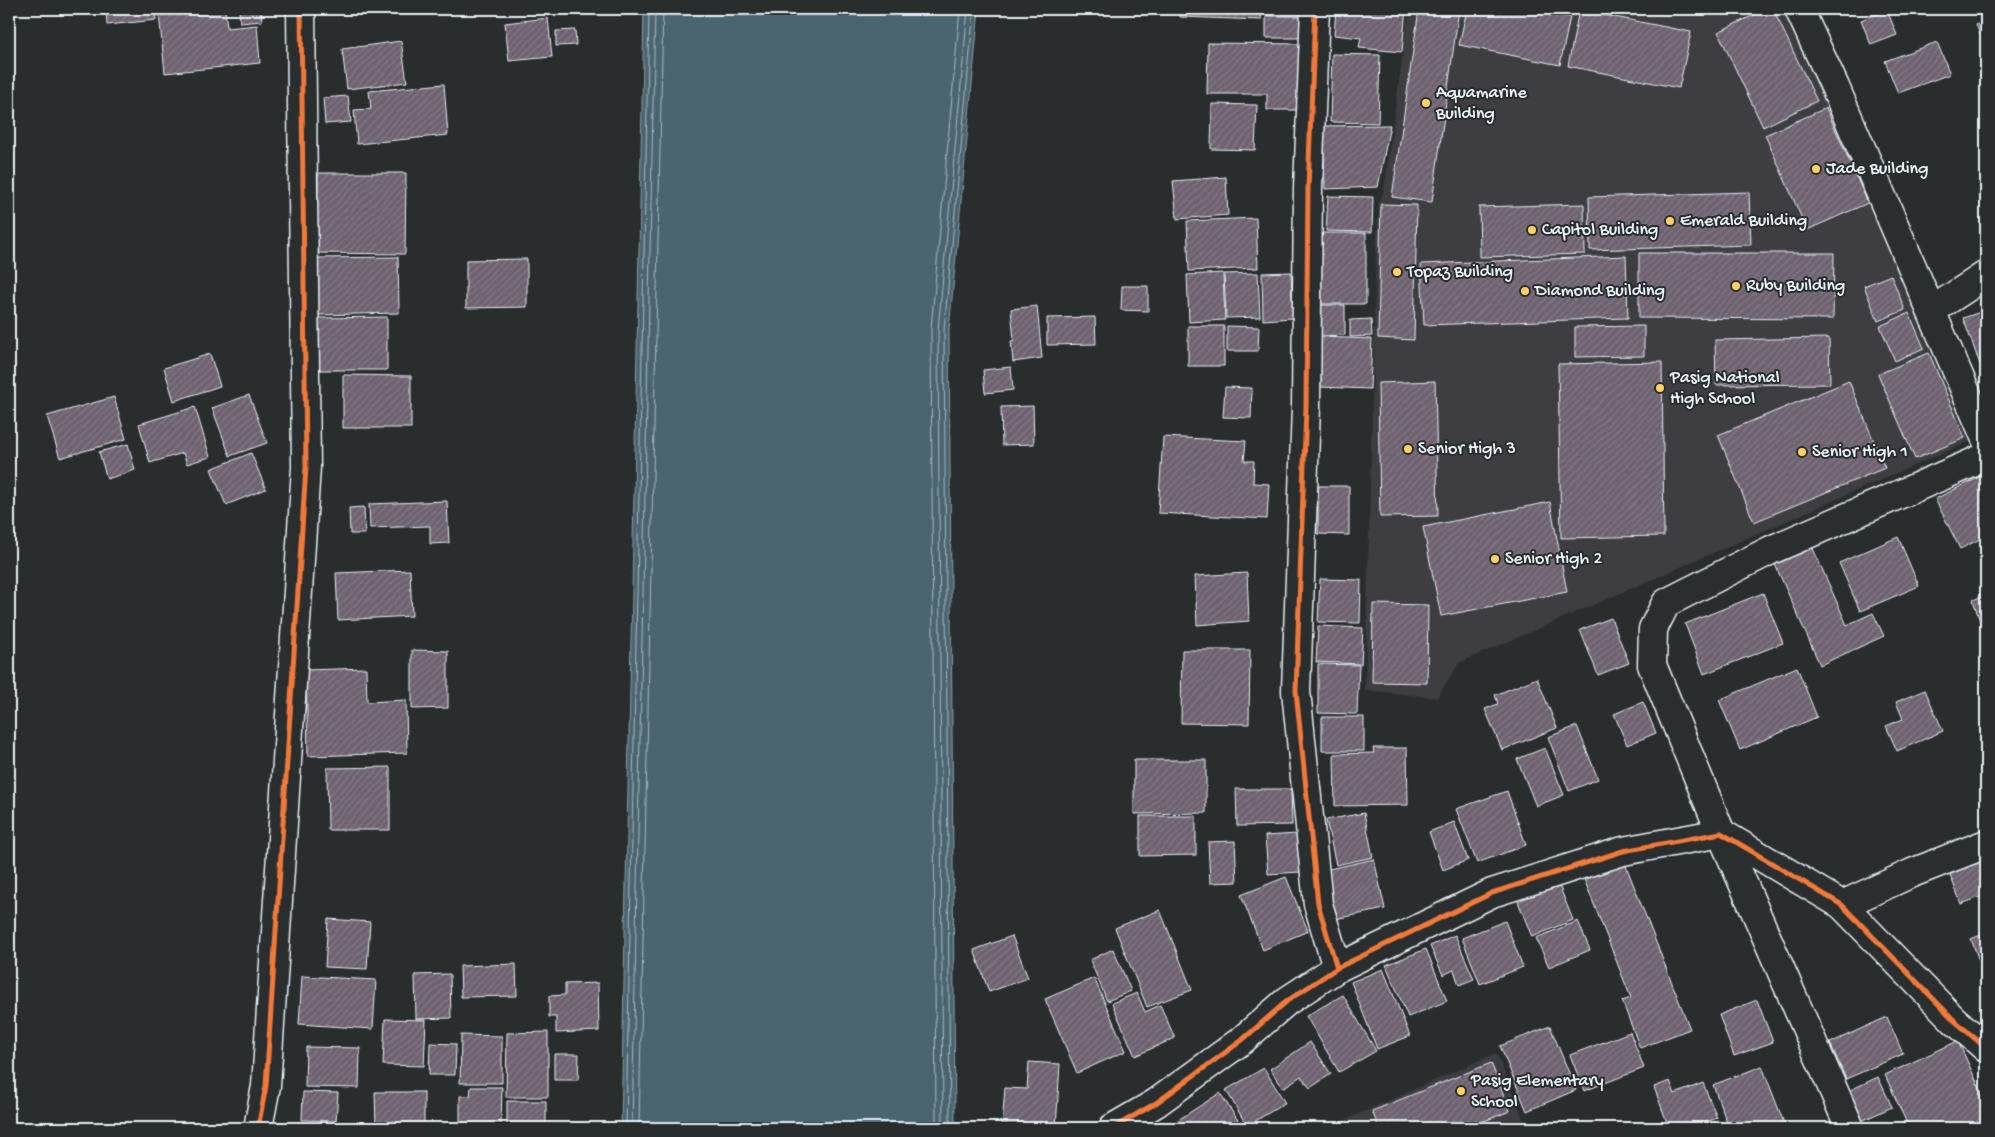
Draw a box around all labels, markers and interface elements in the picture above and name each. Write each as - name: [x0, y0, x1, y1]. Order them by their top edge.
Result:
- place label: Aquamarine Building: [1435, 83, 1527, 125]
- marker: Aquamarine Building: [1420, 97, 1432, 109]
- place label: Jade Building: [1826, 159, 1928, 180]
- marker: Jade Building: [1810, 163, 1822, 175]
- place label: Emerald Building: [1680, 211, 1807, 232]
- marker: Emerald Building: [1664, 215, 1676, 227]
- place label: Capitol Building: [1542, 220, 1658, 241]
- marker: Capitol Building: [1526, 224, 1538, 236]
- place label: Topaz Building: [1406, 262, 1513, 283]
- marker: Topaz Building: [1391, 266, 1403, 278]
- place label: Ruby Building: [1746, 276, 1845, 297]
- marker: Ruby Building: [1730, 280, 1742, 292]
- place label: Diamond Building: [1534, 281, 1665, 302]
- marker: Diamond Building: [1519, 285, 1531, 297]
- place label: Pasig National High School: [1669, 368, 1780, 410]
- marker: Pasig National High School: [1654, 382, 1666, 394]
- place label: Senior High 3: [1418, 439, 1516, 460]
- place label: Senior High 1: [1812, 442, 1908, 463]
- marker: Senior High 3: [1402, 443, 1414, 455]
- marker: Senior High 1: [1796, 446, 1808, 458]
- place label: Senior High 2: [1505, 549, 1602, 570]
- marker: Senior High 2: [1489, 553, 1501, 565]
- place label: Pasig Elementary School: [1470, 1071, 1604, 1113]
- marker: Pasig Elementary School: [1455, 1085, 1467, 1097]

